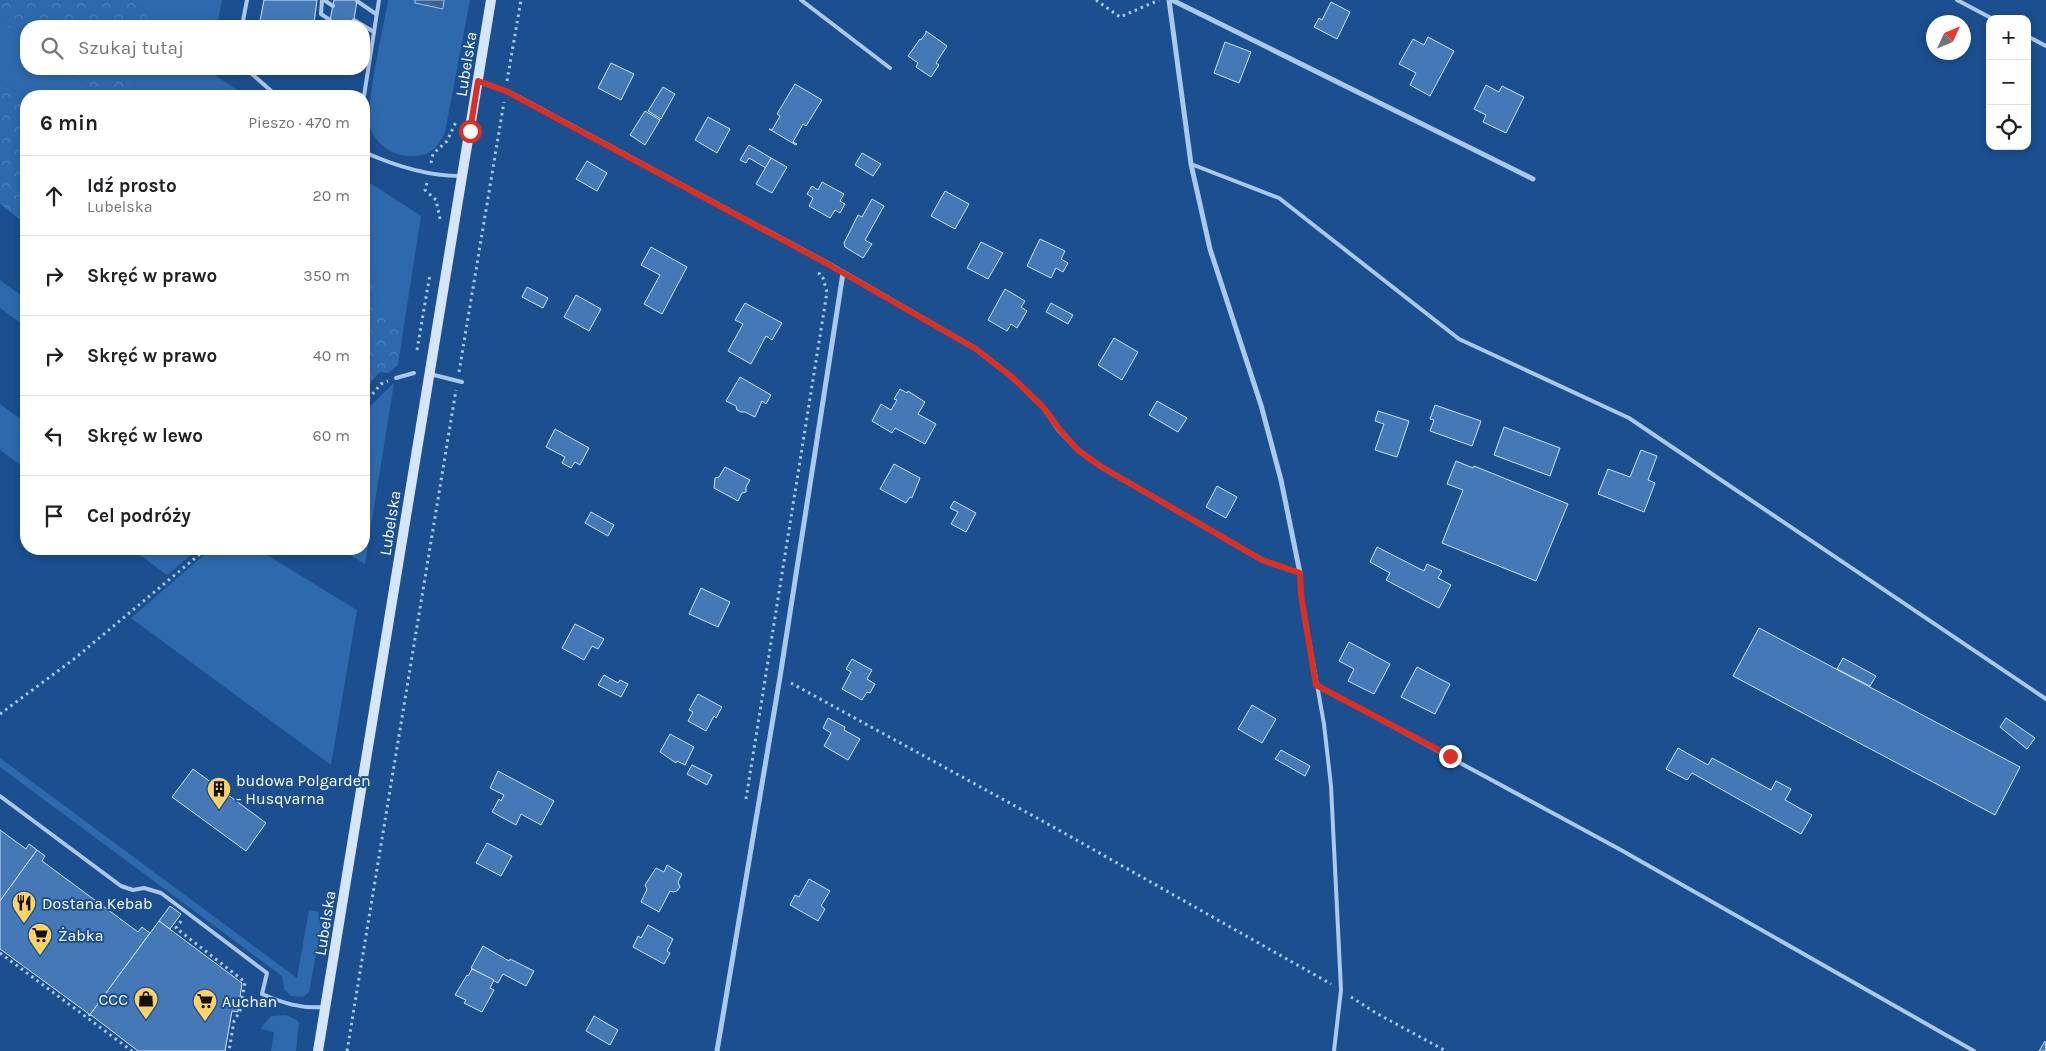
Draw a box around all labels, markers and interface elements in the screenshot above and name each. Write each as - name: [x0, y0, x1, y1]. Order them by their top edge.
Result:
- north arrow: [1926, 15, 1971, 60]
- map controls: [1986, 15, 2031, 150]
- button: +: [1986, 15, 2031, 60]
- search box: [20, 20, 370, 75]
- street label: Lubelska: [451, 30, 481, 98]
- icon: search: [38, 34, 66, 62]
- text: Szukaj tutaj: [78, 37, 184, 59]
- button: −: [1986, 60, 2031, 105]
- button: locate: [1986, 105, 2031, 150]
- text: 6 min: [40, 111, 98, 135]
- text: Pieszo · 470 m: [248, 113, 350, 132]
- route start: [459, 120, 482, 143]
- text: Idź prosto: [87, 175, 177, 197]
- icon: ahead: [40, 182, 68, 210]
- text: 20 m: [312, 186, 350, 205]
- text: Lubelska: [87, 197, 153, 216]
- icon: right: [40, 262, 68, 290]
- text: Skręć w prawo: [87, 265, 217, 287]
- text: 350 m: [303, 266, 350, 285]
- icon: right: [40, 342, 68, 370]
- text: Skręć w prawo: [87, 345, 217, 367]
- text: 40 m: [313, 346, 350, 365]
- icon: left: [40, 422, 68, 450]
- text: Skręć w lewo: [87, 425, 203, 447]
- text: 60 m: [313, 426, 350, 445]
- street label: Lubelska: [375, 489, 405, 557]
- icon: arrive: [40, 502, 68, 530]
- text: Cel podróży: [87, 505, 191, 527]
- route end: [1439, 745, 1462, 768]
- place label: budowa Polgarden - Husqvarna: [236, 771, 371, 808]
- building icon: budowa Polgarden - Husqvarna: [206, 776, 232, 810]
- street label: Lubelska: [310, 889, 340, 957]
- restaurant icon: Dostana Kebab: [11, 890, 37, 924]
- place label: Dostana Kebab: [42, 894, 153, 913]
- supermarket icon: Żabka: [27, 922, 53, 956]
- place label: Żabka: [58, 926, 104, 945]
- shop icon: CCC: [133, 986, 159, 1020]
- supermarket icon: Auchan: [192, 988, 218, 1022]
- place label: CCC: [99, 990, 128, 1009]
- place label: Auchan: [222, 992, 277, 1011]

